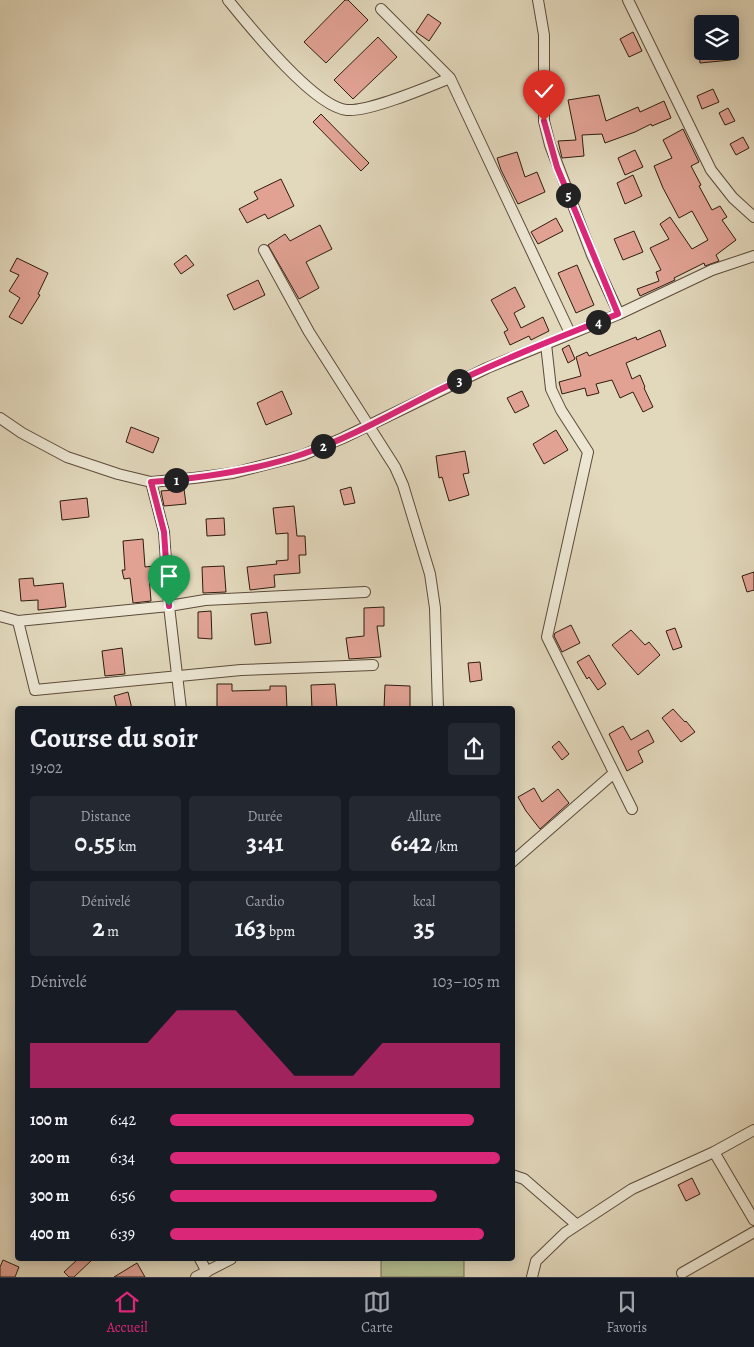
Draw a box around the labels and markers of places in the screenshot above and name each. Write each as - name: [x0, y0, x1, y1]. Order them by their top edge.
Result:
- pin: [523, 70, 565, 121]
- pin: 5: [556, 182, 580, 208]
- pin: 4: [586, 310, 610, 334]
- pin: 3: [446, 368, 472, 394]
- pin: 2: [310, 434, 336, 458]
- pin: 1: [164, 468, 188, 492]
- pin: [148, 555, 190, 606]

